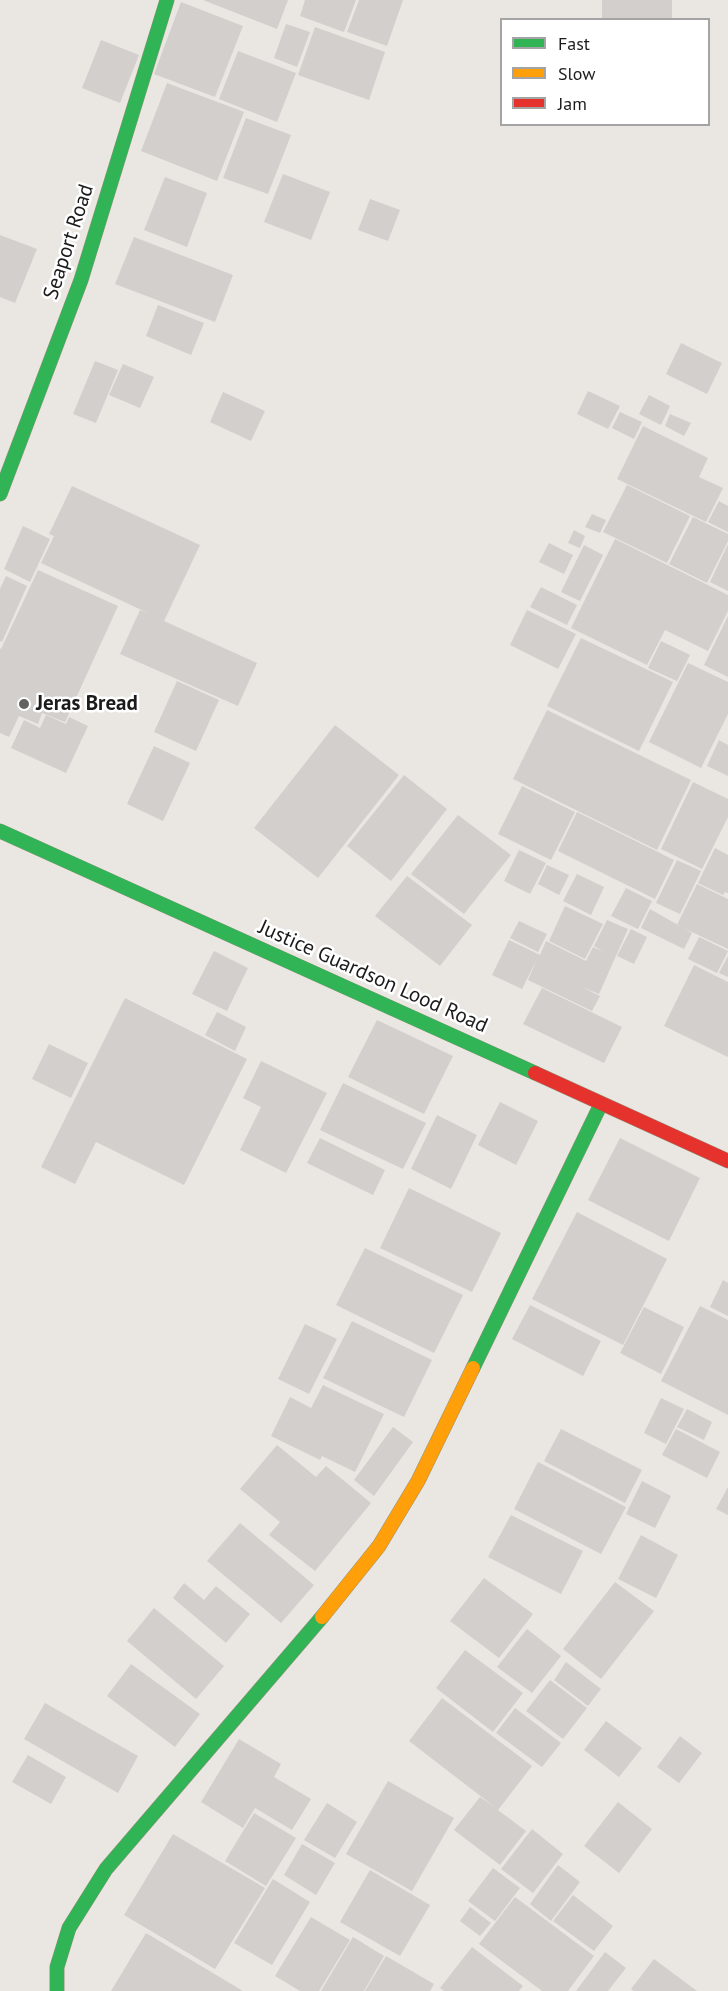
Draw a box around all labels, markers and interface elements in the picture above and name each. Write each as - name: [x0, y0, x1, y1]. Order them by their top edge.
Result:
- legend: [500, 18, 710, 126]
- text: Fast: [558, 32, 590, 55]
- text: Slow: [558, 62, 596, 85]
- text: Jam: [558, 92, 587, 115]
- street label: Seaport Road: [39, 181, 99, 303]
- place label: Jeras Bread: [36, 691, 138, 717]
- marker: Jeras Bread: [17, 697, 31, 711]
- street label: Justice Guardson Lood Road: [255, 915, 491, 1039]

